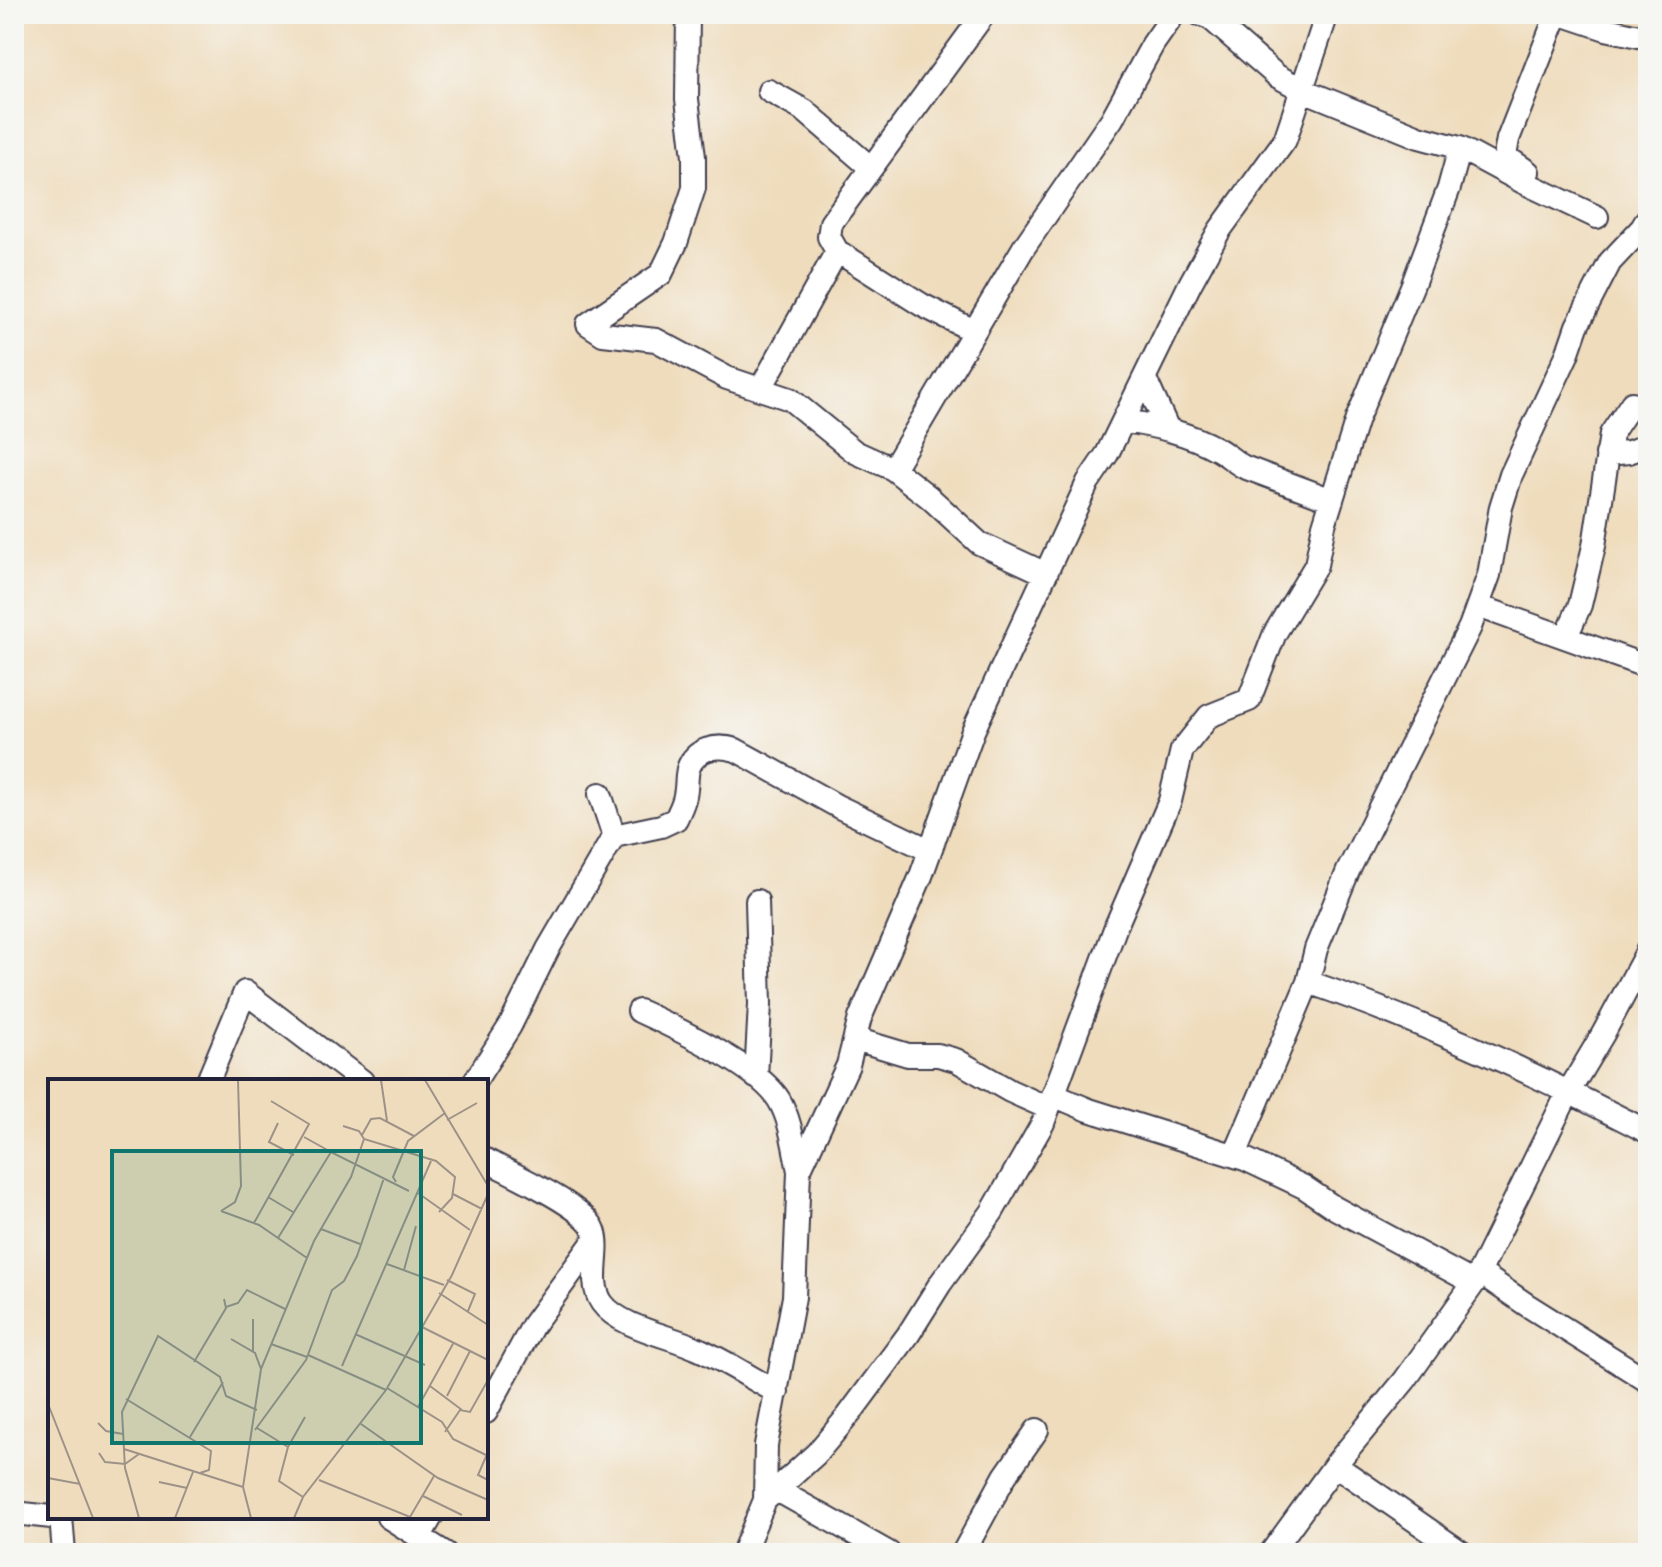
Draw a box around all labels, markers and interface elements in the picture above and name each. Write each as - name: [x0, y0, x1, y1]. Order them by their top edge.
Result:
- inset map: [48, 1079, 488, 1519]

